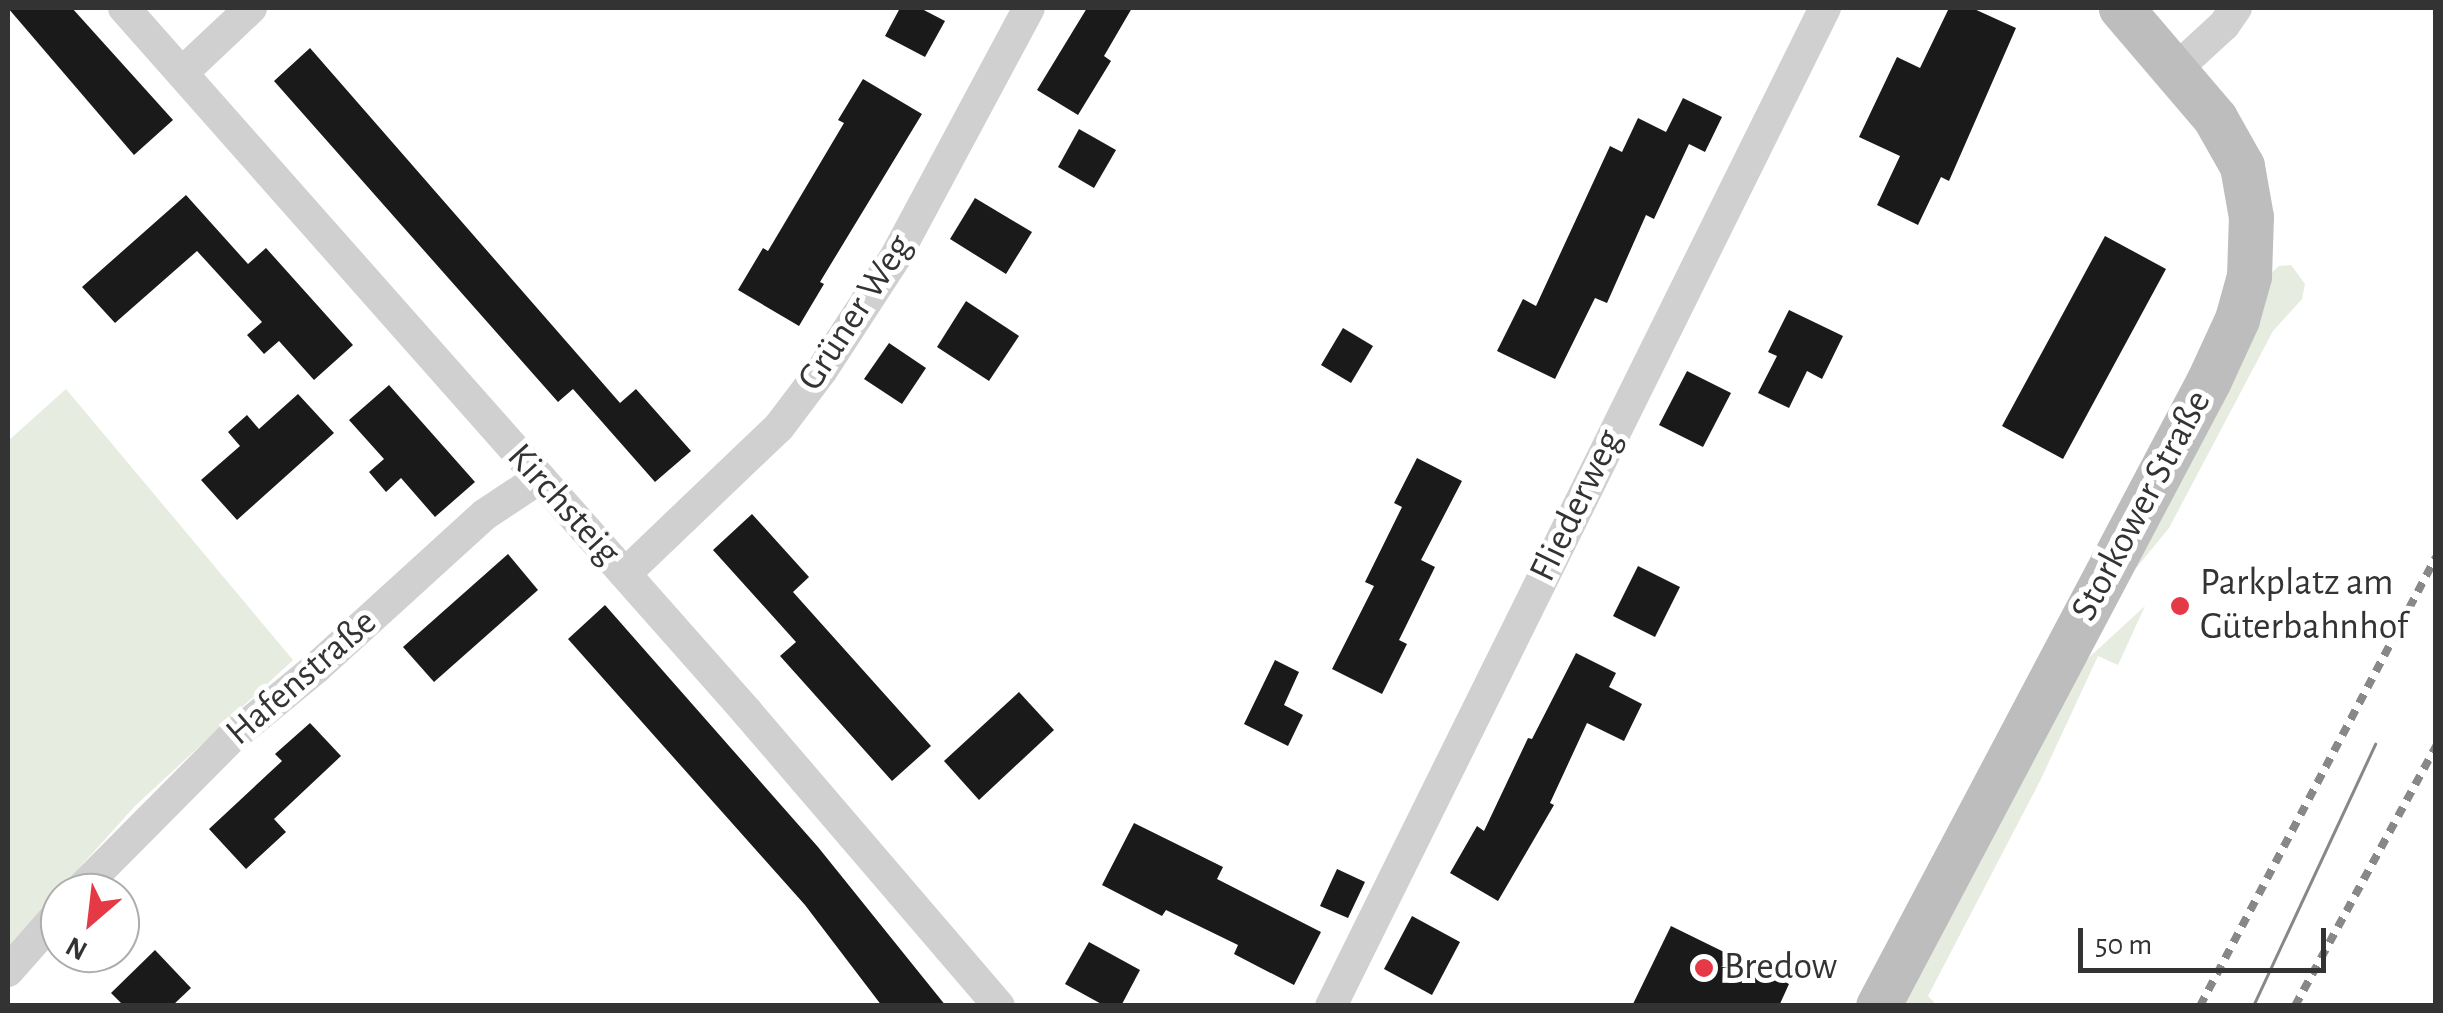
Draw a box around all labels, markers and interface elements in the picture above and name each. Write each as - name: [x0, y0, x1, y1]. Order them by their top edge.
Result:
- street label: Grüner Weg: [789, 226, 923, 400]
- street label: Storkower Straße: [2062, 383, 2222, 629]
- street label: Fliederweg: [1521, 423, 1633, 589]
- street label: Kirchsteig: [497, 435, 629, 575]
- place label: Parkplatz am Güterbahnhof: [2200, 561, 2408, 650]
- marker: Parkplatz am Güterbahnhof: [2169, 595, 2191, 617]
- street label: Hafenstraße: [217, 600, 387, 756]
- north arrow: [40, 873, 140, 973]
- scale bar: [2083, 908, 2330, 970]
- text: 50 m: [2095, 930, 2152, 960]
- text: N: [62, 931, 92, 965]
- place label: Bredow: [1724, 945, 1837, 991]
- marker: Bredow: [1693, 957, 1715, 979]

